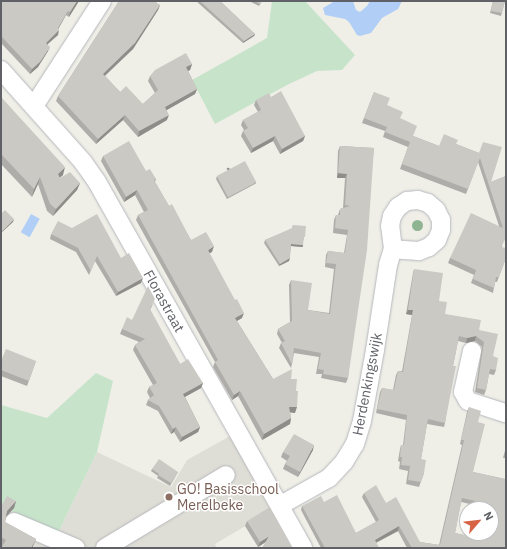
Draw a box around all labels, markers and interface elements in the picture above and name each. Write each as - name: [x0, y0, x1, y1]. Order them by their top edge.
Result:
- street label: Florastraat: [140, 267, 188, 335]
- street label: Herdenkingswijk: [349, 331, 385, 437]
- place label: GO! Basisschool Merelbeke: [177, 481, 279, 514]
- marker: GO! Basisschool Merelbeke: [164, 492, 174, 502]
- north arrow: [459, 501, 499, 541]
- text: N: [481, 509, 497, 523]

